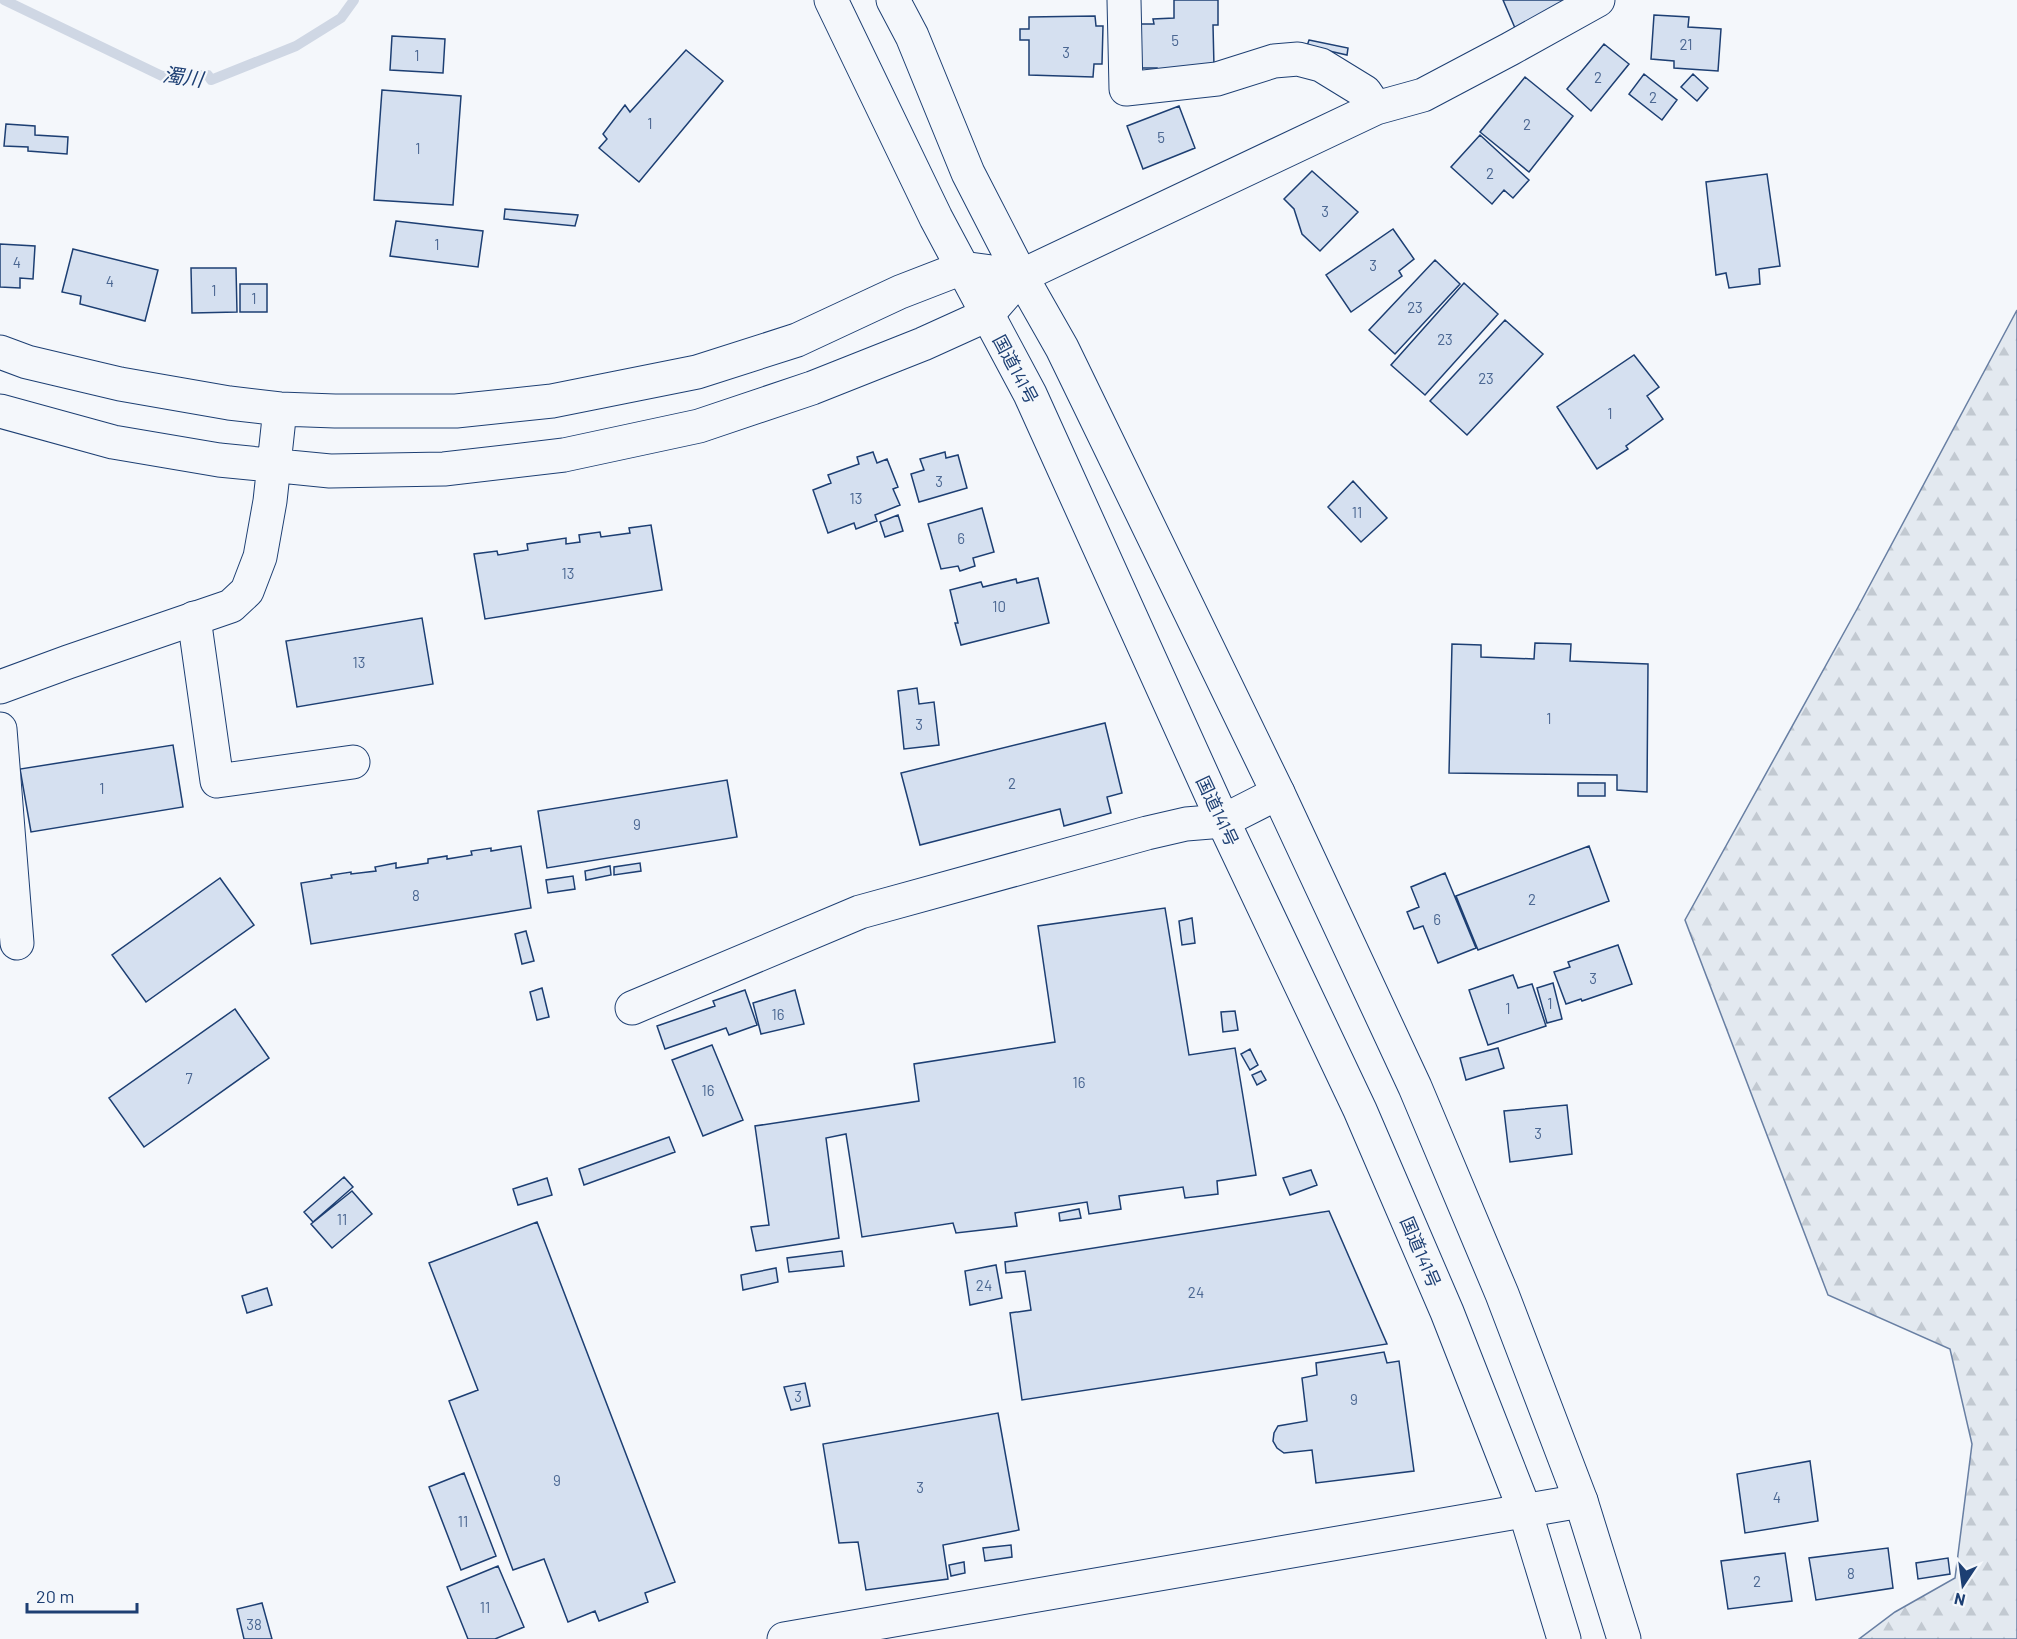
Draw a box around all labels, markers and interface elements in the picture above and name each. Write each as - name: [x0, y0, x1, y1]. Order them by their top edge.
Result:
- house number: 5: [1171, 31, 1179, 49]
- house number: 21: [1679, 35, 1693, 53]
- house number: 3: [1062, 43, 1070, 61]
- house number: 1: [414, 46, 420, 64]
- water label: 濁川: [162, 61, 206, 91]
- house number: 2: [1594, 68, 1602, 86]
- house number: 2: [1649, 88, 1657, 106]
- house number: 1: [647, 114, 653, 132]
- house number: 2: [1523, 115, 1531, 133]
- house number: 5: [1157, 128, 1165, 146]
- house number: 1: [415, 139, 421, 157]
- house number: 2: [1486, 164, 1494, 182]
- house number: 3: [1321, 202, 1329, 220]
- house number: 1: [434, 235, 440, 253]
- house number: 4: [13, 253, 21, 271]
- house number: 3: [1369, 256, 1377, 274]
- house number: 4: [106, 272, 114, 290]
- house number: 1: [211, 281, 217, 299]
- house number: 1: [251, 289, 257, 307]
- house number: 23: [1407, 298, 1423, 316]
- house number: 23: [1437, 330, 1453, 348]
- street label: 国道141号: [989, 331, 1043, 407]
- house number: 23: [1478, 369, 1494, 387]
- house number: 1: [1607, 404, 1613, 422]
- house number: 3: [935, 472, 943, 490]
- house number: 13: [850, 489, 862, 507]
- house number: 11: [1352, 503, 1362, 521]
- house number: 6: [957, 529, 965, 547]
- house number: 13: [562, 564, 574, 582]
- house number: 10: [992, 597, 1006, 615]
- house number: 13: [353, 653, 365, 671]
- house number: 1: [1546, 709, 1552, 727]
- house number: 3: [915, 715, 923, 733]
- street label: 国道141号: [1192, 772, 1244, 850]
- house number: 2: [1008, 774, 1016, 792]
- house number: 1: [99, 779, 105, 797]
- house number: 9: [633, 815, 641, 833]
- house number: 8: [412, 886, 420, 904]
- house number: 2: [1528, 890, 1536, 908]
- house number: 6: [1433, 910, 1441, 928]
- house number: 3: [1589, 969, 1597, 987]
- house number: 1: [1547, 994, 1553, 1012]
- house number: 1: [1505, 999, 1511, 1017]
- house number: 16: [772, 1005, 784, 1023]
- house number: 7: [185, 1069, 193, 1087]
- house number: 16: [1073, 1073, 1085, 1091]
- house number: 16: [702, 1081, 714, 1099]
- house number: 3: [1534, 1124, 1542, 1142]
- house number: 11: [337, 1210, 347, 1228]
- street label: 国道141号: [1396, 1213, 1446, 1291]
- house number: 24: [976, 1276, 992, 1294]
- house number: 24: [1188, 1283, 1204, 1301]
- house number: 3: [794, 1387, 802, 1405]
- house number: 9: [1350, 1390, 1358, 1408]
- house number: 9: [553, 1471, 561, 1489]
- house number: 3: [916, 1478, 924, 1496]
- house number: 4: [1773, 1488, 1781, 1506]
- house number: 11: [458, 1512, 468, 1530]
- north arrow: [1933, 1555, 1993, 1615]
- house number: 8: [1847, 1564, 1855, 1582]
- house number: 2: [1753, 1572, 1761, 1590]
- scale bar: [27, 1576, 136, 1614]
- text: 20 m: [36, 1585, 74, 1607]
- text: N: [1952, 1590, 1967, 1611]
- house number: 11: [480, 1598, 490, 1616]
- house number: 38: [246, 1615, 262, 1633]

